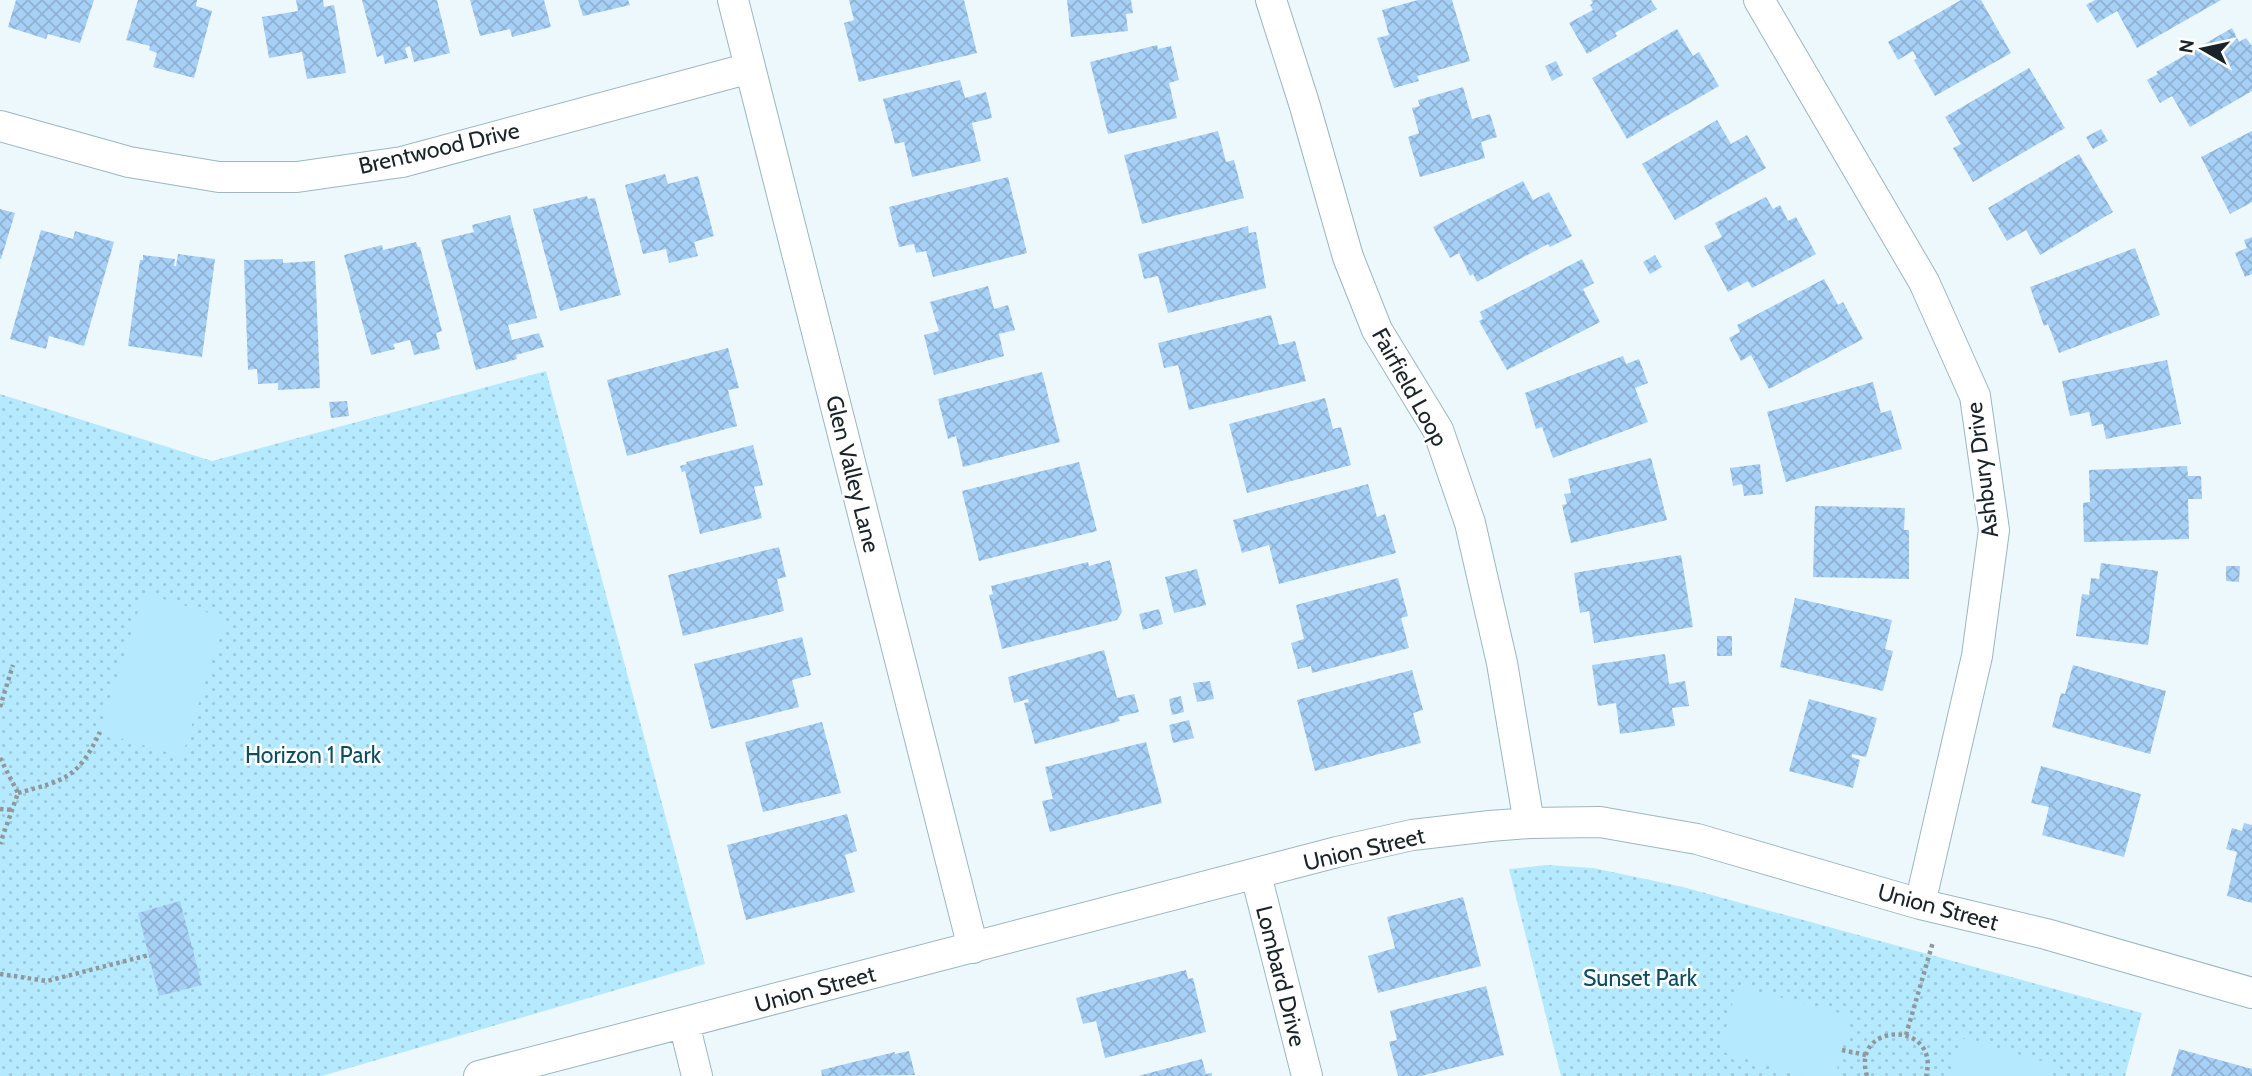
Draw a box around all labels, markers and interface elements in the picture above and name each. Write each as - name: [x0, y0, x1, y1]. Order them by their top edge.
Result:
- north arrow: [2168, 14, 2238, 84]
- text: N: [2174, 38, 2199, 55]
- street label: Brentwood Drive: [356, 116, 522, 180]
- street label: Fairfield Loop: [1366, 323, 1454, 451]
- street label: Glen Valley Lane: [820, 393, 886, 556]
- street label: Ashbury Drive: [1960, 400, 2004, 540]
- park label: Horizon 1 Park: [245, 741, 382, 769]
- street label: Union Street: [1301, 821, 1428, 877]
- street label: Union Street: [1875, 877, 2002, 937]
- street label: Lombard Drive: [1250, 903, 1312, 1050]
- street label: Union Street: [752, 959, 879, 1019]
- park label: Sunset Park: [1583, 964, 1698, 992]

